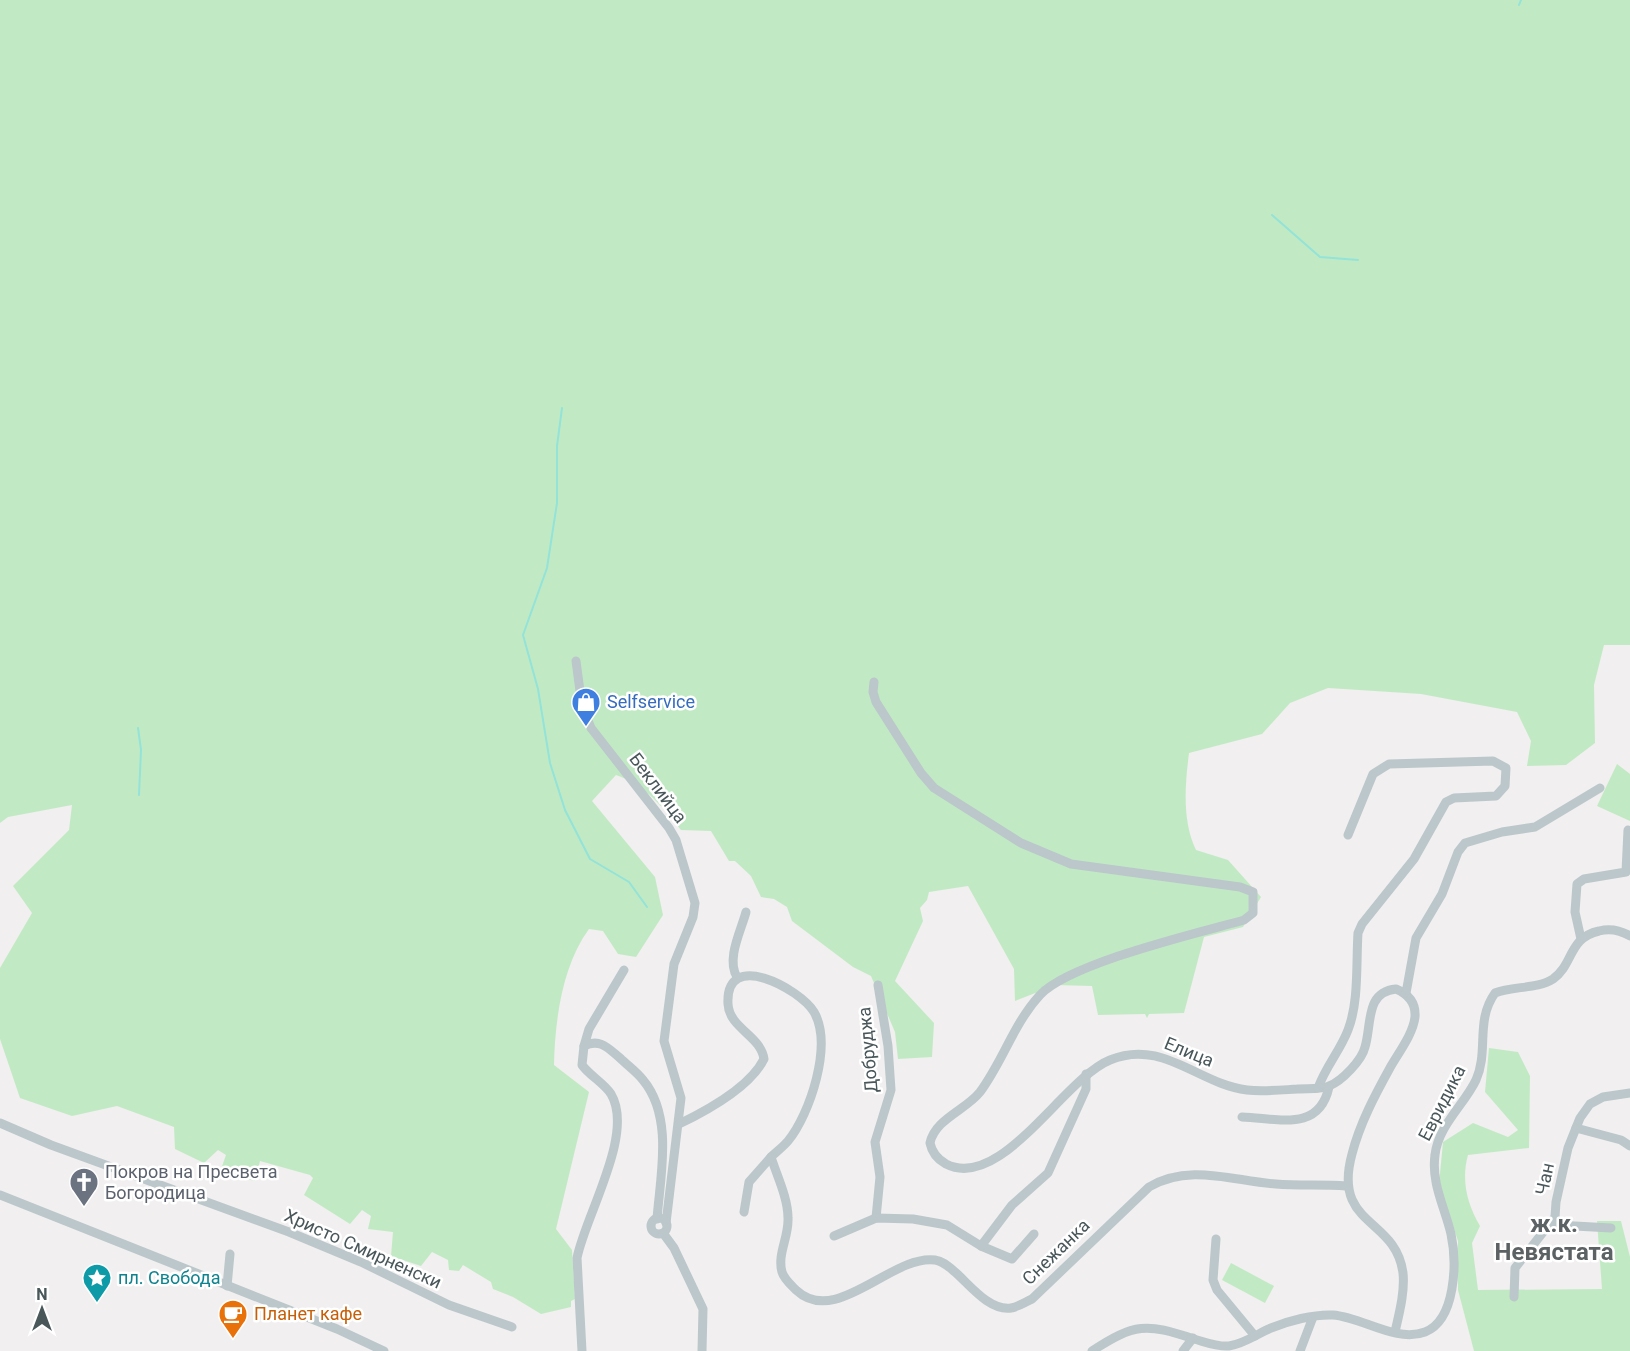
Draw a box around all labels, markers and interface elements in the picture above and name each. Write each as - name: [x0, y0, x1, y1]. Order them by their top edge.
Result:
- shop icon: Selfservice: [570, 686, 602, 728]
- place label: Selfservice: [607, 691, 695, 712]
- street label: Беклийца: [625, 749, 692, 827]
- street label: Добруджа: [853, 1006, 882, 1094]
- street label: Елица: [1161, 1032, 1217, 1071]
- street label: Евридика: [1414, 1062, 1469, 1144]
- place label: Покров на Пресвета Богородица: [105, 1161, 278, 1203]
- street label: Чан: [1531, 1161, 1558, 1197]
- church icon: Покров на Пресвета Богородица: [68, 1166, 100, 1208]
- street label: Христо Смирненски: [281, 1204, 445, 1293]
- district label: ж.к. Невястата: [1494, 1210, 1614, 1266]
- street label: Снежанка: [1018, 1215, 1094, 1289]
- place icon: пл. Свобода: [81, 1262, 113, 1304]
- place label: пл. Свобода: [118, 1267, 221, 1288]
- north arrow: [12, 1279, 72, 1339]
- text: N: [36, 1285, 48, 1304]
- cafe icon: Планет кафе: [217, 1298, 249, 1340]
- place label: Планет кафе: [254, 1303, 362, 1324]

